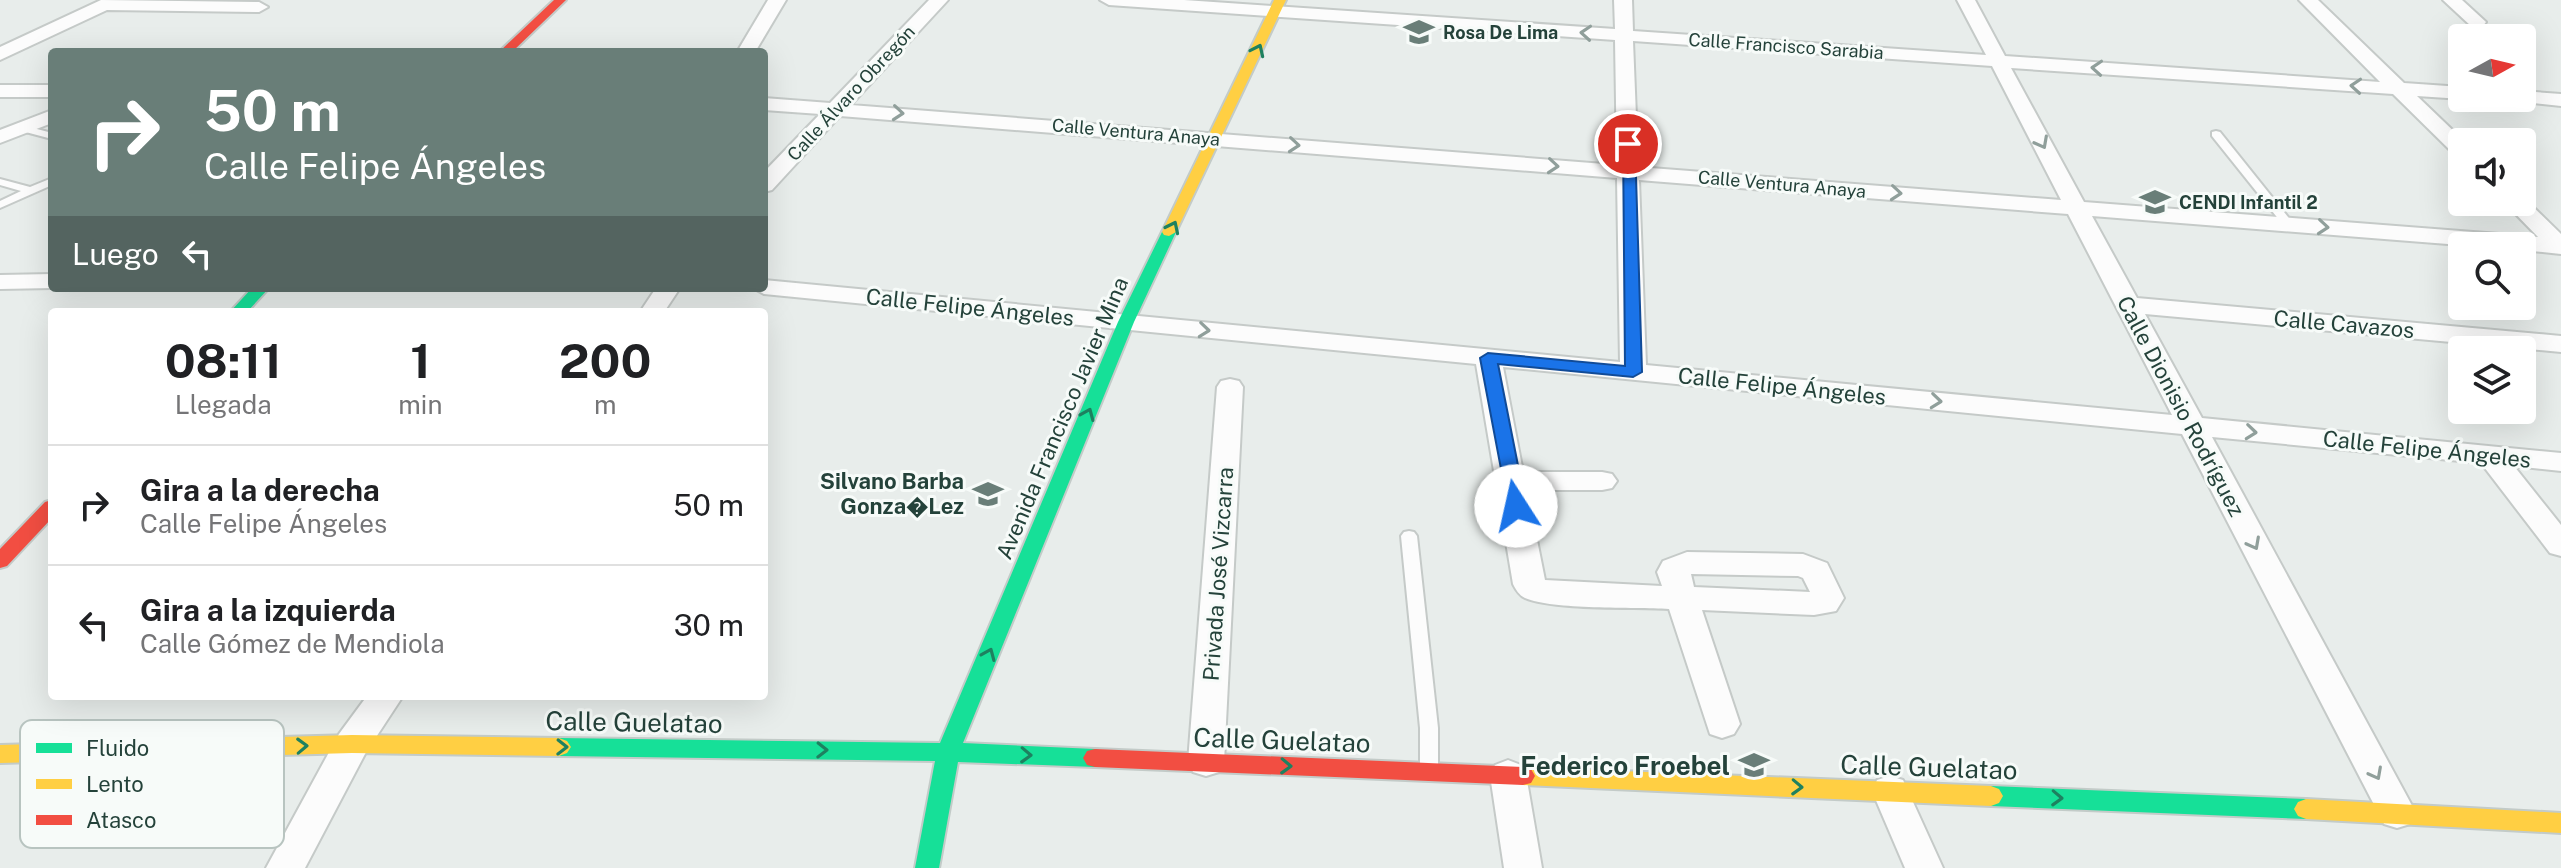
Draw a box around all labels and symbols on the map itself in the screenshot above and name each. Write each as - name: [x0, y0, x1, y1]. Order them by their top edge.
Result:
- school or university icon: Rosa De Lima: [1402, 15, 1436, 49]
- street label: Calle Álvaro Obregón: [782, 20, 919, 165]
- place label: Rosa De Lima: [1443, 22, 1558, 43]
- north arrow: [2448, 24, 2536, 112]
- one-way arrow: [1579, 25, 1592, 42]
- street label: Calle Francisco Sarabia: [1688, 29, 1884, 63]
- one-way arrow: [1248, 43, 1264, 58]
- one-way arrow: [2090, 60, 2103, 77]
- one-way arrow: [2349, 78, 2362, 95]
- one-way arrow: [892, 104, 905, 121]
- pin: [1594, 110, 1662, 178]
- street label: Calle Ventura Anaya: [1051, 114, 1221, 150]
- one-way arrow: [2032, 135, 2047, 149]
- one-way arrow: [1288, 136, 1301, 153]
- one-way arrow: [1547, 157, 1560, 174]
- street label: Calle Ventura Anaya: [1697, 166, 1867, 202]
- one-way arrow: [1890, 184, 1903, 201]
- school or university icon: CENDI Infantil 2: [2138, 185, 2172, 219]
- place label: CENDI Infantil 2: [2179, 192, 2318, 213]
- one-way arrow: [2317, 218, 2330, 235]
- one-way arrow: [1163, 221, 1179, 236]
- street label: Avenida Francisco Javier Mina: [991, 273, 1133, 563]
- street label: Calle Felipe Ángeles: [865, 283, 1075, 331]
- street label: Calle Dionisio Rodríguez: [2112, 291, 2250, 521]
- street label: Calle Cavazos: [2273, 305, 2415, 343]
- one-way arrow: [1197, 321, 1210, 338]
- street label: Calle Felipe Ángeles: [1677, 362, 1887, 410]
- one-way arrow: [1930, 392, 1943, 409]
- one-way arrow: [1078, 408, 1095, 422]
- one-way arrow: [2245, 423, 2258, 440]
- street label: Calle Felipe Ángeles: [2322, 425, 2532, 473]
- position arrow: [1474, 464, 1558, 548]
- street label: Privada José Vizcarra: [1198, 466, 1238, 682]
- place label: Silvano Barba Gonza�Lez: [820, 468, 964, 519]
- school or university icon: Silvano Barba Gonza�Lez: [971, 477, 1005, 511]
- one-way arrow: [2245, 536, 2260, 550]
- one-way arrow: [979, 648, 995, 662]
- street label: Calle Guelatao: [545, 705, 723, 739]
- legend: [20, 720, 284, 848]
- street label: Calle Guelatao: [1193, 721, 1371, 759]
- text: Fluido: [86, 735, 149, 761]
- one-way arrow: [296, 737, 309, 754]
- one-way arrow: [556, 738, 569, 756]
- one-way arrow: [816, 741, 829, 759]
- one-way arrow: [1020, 747, 1033, 764]
- school or university icon: Federico Froebel: [1737, 748, 1771, 782]
- street label: Calle Guelatao: [1840, 748, 2018, 786]
- place label: Federico Froebel: [1520, 750, 1730, 781]
- one-way arrow: [1280, 757, 1293, 774]
- one-way arrow: [2367, 765, 2382, 780]
- text: Lento: [86, 771, 144, 797]
- one-way arrow: [1791, 779, 1804, 796]
- one-way arrow: [2051, 790, 2064, 807]
- text: Atasco: [86, 807, 156, 833]

